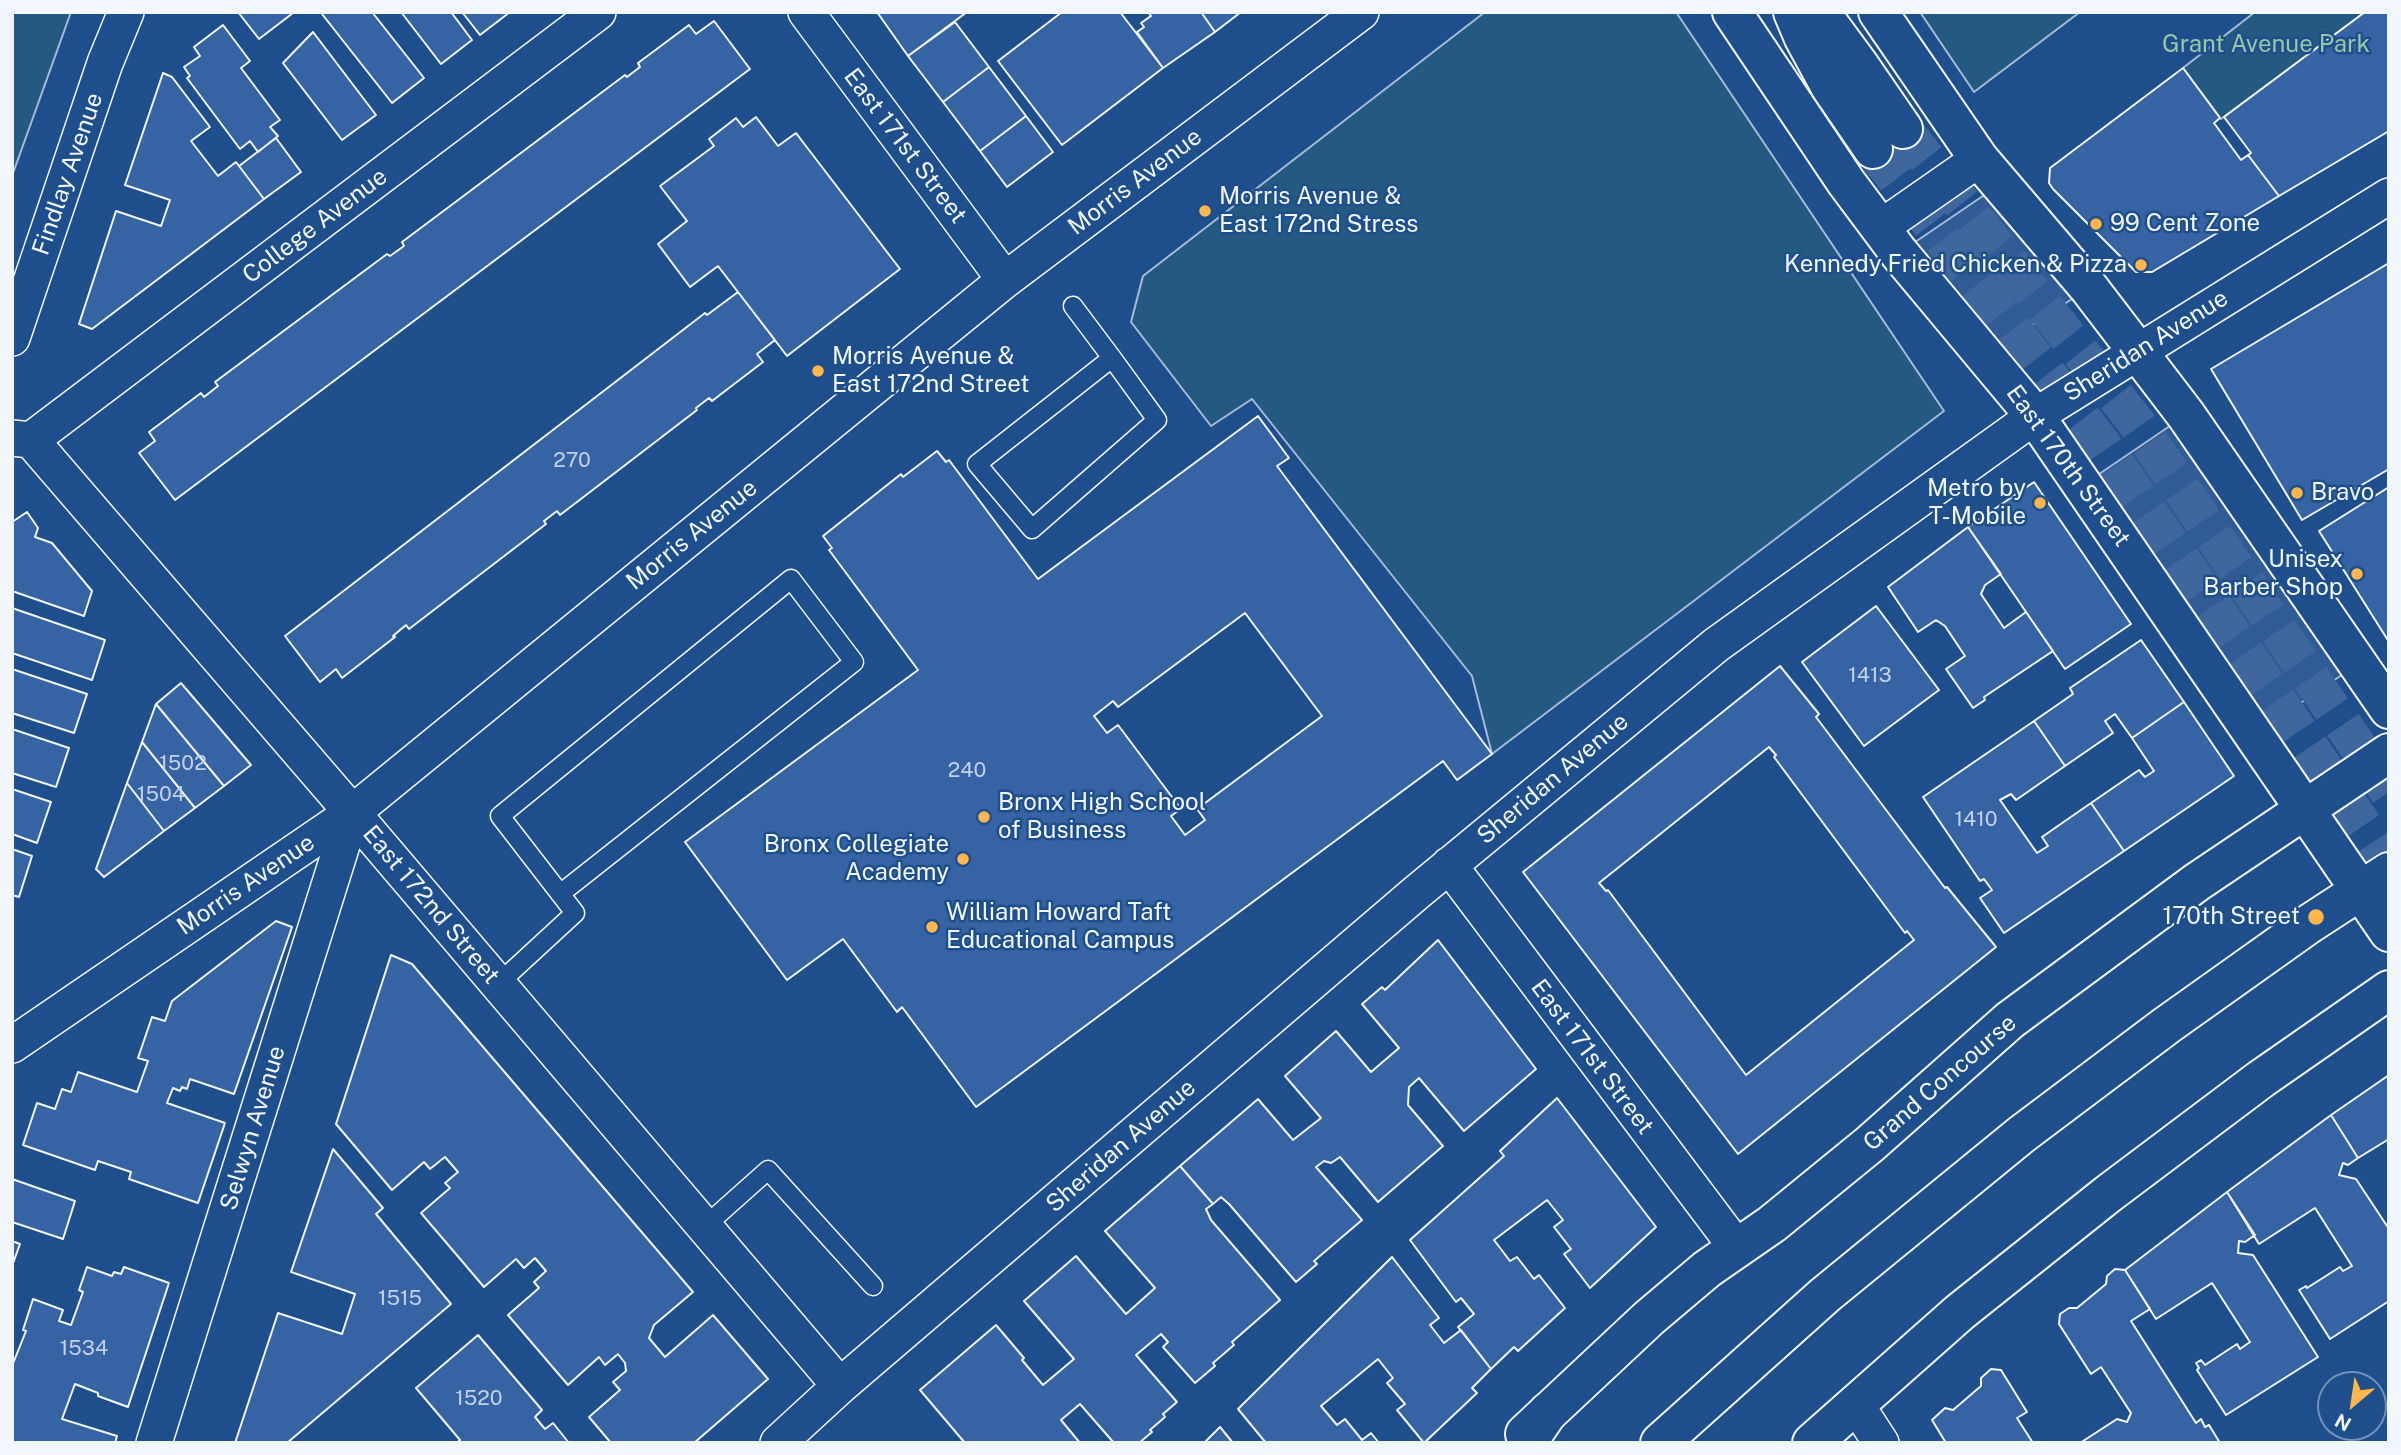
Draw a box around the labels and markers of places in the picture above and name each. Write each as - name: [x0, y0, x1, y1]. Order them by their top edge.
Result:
- place label: Morris Avenue & East 172nd Stress: [1219, 183, 1418, 239]
- marker: Morris Avenue & East 172nd Stress: [1197, 203, 1213, 219]
- place label: 99 Cent Zone: [2110, 210, 2260, 238]
- marker: 99 Cent Zone: [2088, 216, 2104, 232]
- place label: Kennedy Fried Chicken & Pizza: [1784, 251, 2127, 279]
- marker: Kennedy Fried Chicken & Pizza: [2133, 257, 2149, 273]
- place label: Morris Avenue & East 172nd Street: [832, 343, 1030, 399]
- marker: Morris Avenue & East 172nd Street: [810, 363, 826, 379]
- place label: Metro by T-Mobile: [1927, 475, 2026, 531]
- place label: Bravo: [2311, 479, 2374, 507]
- marker: Bravo: [2289, 485, 2305, 501]
- marker: Metro by T-Mobile: [2032, 495, 2048, 511]
- place label: Unisex Barber Shop: [2203, 546, 2343, 602]
- marker: Unisex Barber Shop: [2349, 566, 2365, 582]
- place label: Bronx High School of Business: [998, 789, 1206, 845]
- marker: Bronx High School of Business: [976, 809, 992, 825]
- place label: Bronx Collegiate Academy: [764, 831, 949, 887]
- marker: Bronx Collegiate Academy: [955, 851, 971, 867]
- place label: William Howard Taft Educational Campus: [946, 899, 1174, 955]
- place label: 170th Street: [2162, 903, 2300, 931]
- marker: 170th Street: [2306, 907, 2326, 927]
- marker: William Howard Taft Educational Campus: [924, 919, 940, 935]

